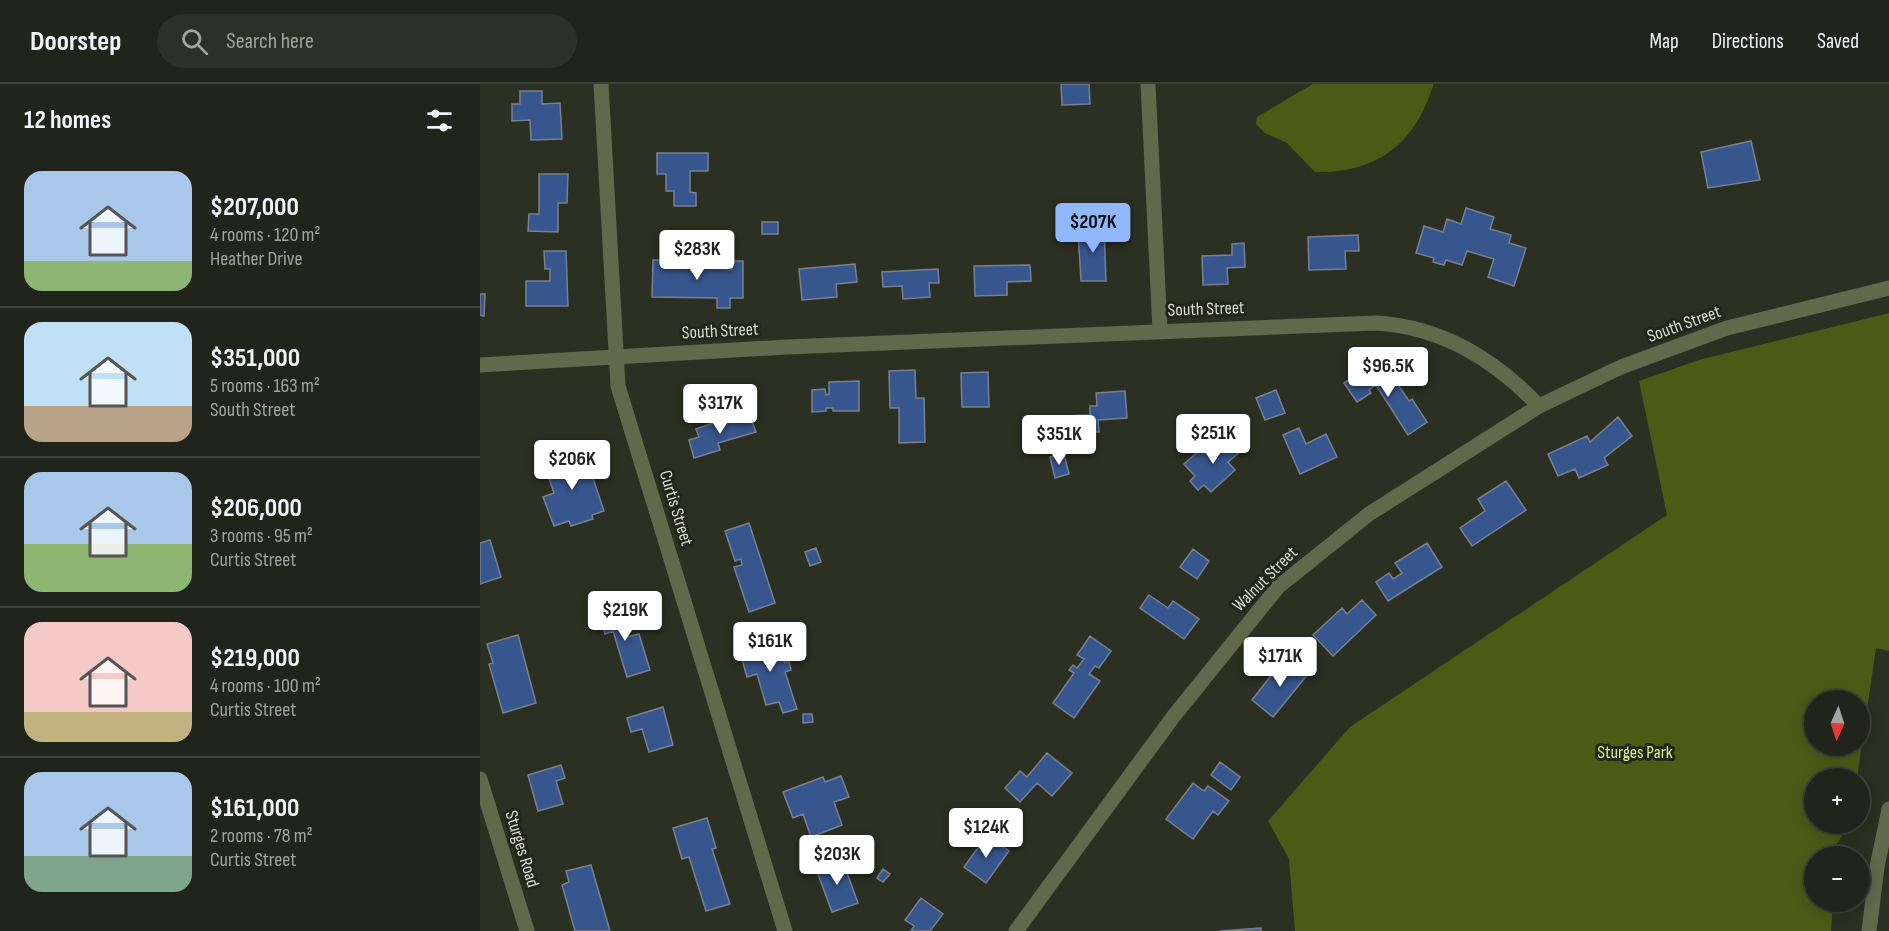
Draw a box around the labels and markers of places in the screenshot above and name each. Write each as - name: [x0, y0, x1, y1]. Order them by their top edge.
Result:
- pin: $207K: [1051, 203, 1135, 254]
- pin: $283K: [655, 230, 739, 281]
- pin: $96.5K: [1339, 347, 1437, 398]
- pin: $317K: [678, 384, 762, 435]
- pin: $251K: [1171, 414, 1255, 465]
- pin: $351K: [1017, 415, 1101, 466]
- pin: $206K: [530, 440, 614, 491]
- pin: $219K: [583, 591, 667, 642]
- pin: $161K: [728, 622, 812, 673]
- pin: $171K: [1238, 637, 1322, 688]
- pin: $124K: [944, 808, 1028, 859]
- pin: $203K: [795, 835, 879, 886]

